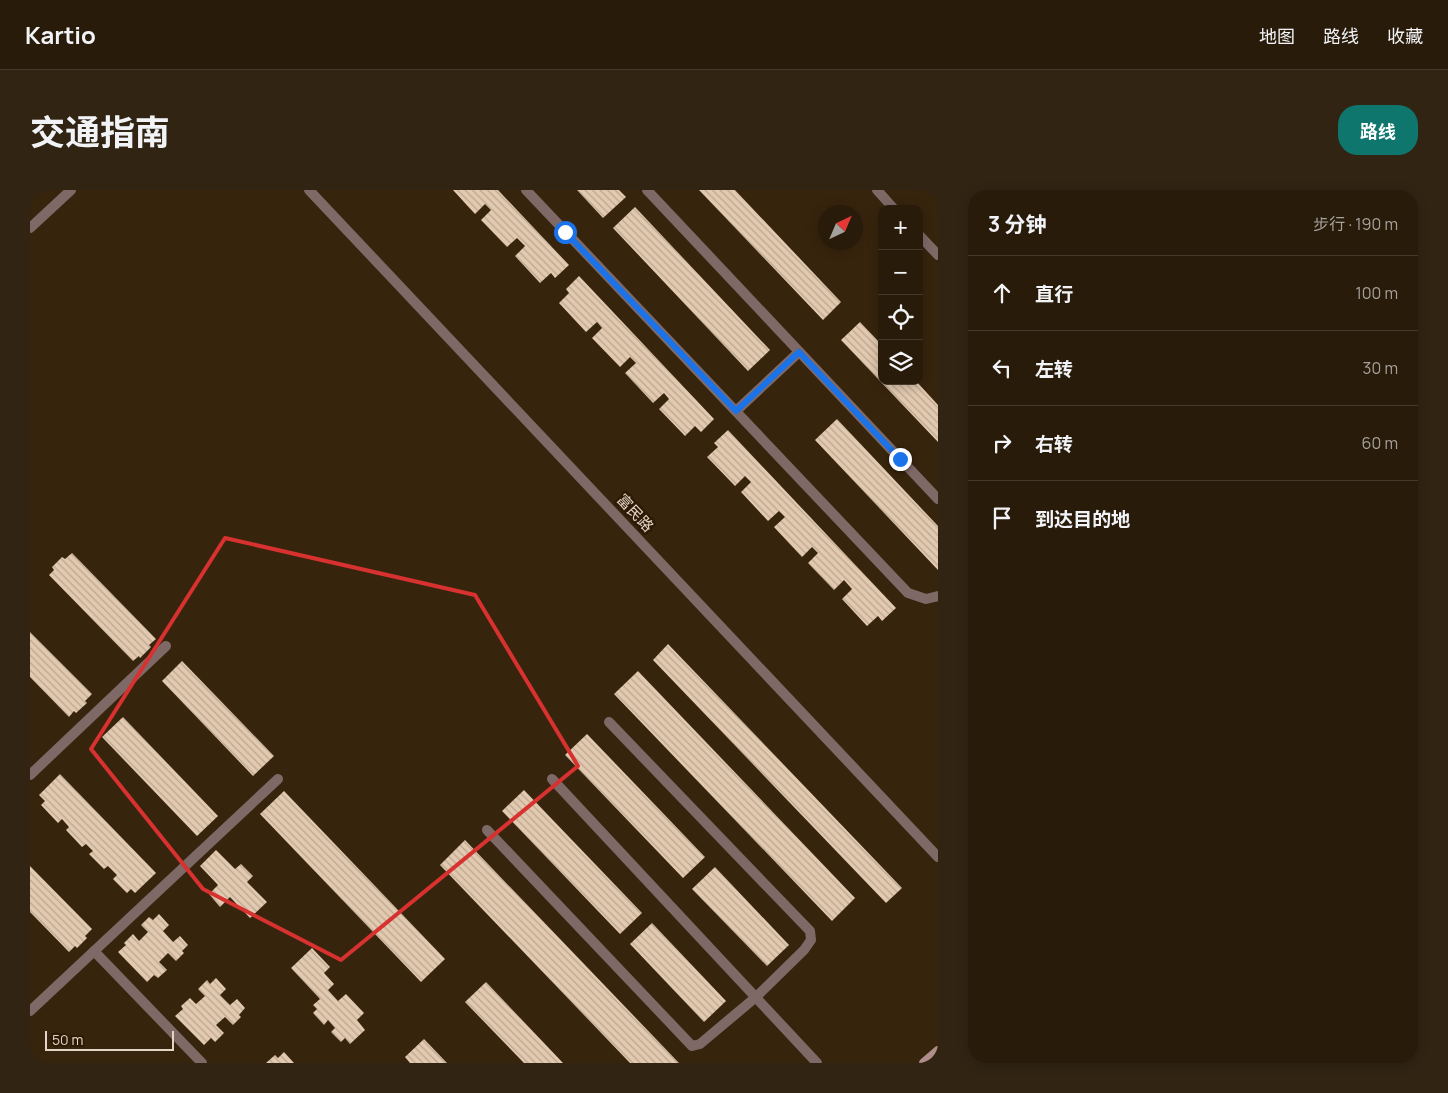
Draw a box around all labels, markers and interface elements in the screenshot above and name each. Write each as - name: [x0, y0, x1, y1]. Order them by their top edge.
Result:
- text: Kartio: [25, 18, 96, 51]
- text: 地图: [1259, 24, 1295, 48]
- text: 路线: [1323, 24, 1359, 48]
- text: 收藏: [1387, 24, 1423, 48]
- button: 路线: [1338, 105, 1418, 155]
- text: 交通指南: [30, 108, 170, 156]
- north arrow: [818, 205, 863, 250]
- map controls: [878, 205, 923, 385]
- button: +: [878, 205, 923, 250]
- text: 3 分钟: [988, 210, 1046, 238]
- text: 步行 · 190 m: [1313, 213, 1398, 235]
- route start: [554, 221, 577, 244]
- button: −: [878, 250, 923, 295]
- icon: ahead: [988, 279, 1016, 307]
- text: 直行: [1035, 281, 1073, 307]
- text: 100 m: [1355, 282, 1398, 304]
- button: locate: [878, 295, 923, 340]
- button: layers: [878, 340, 923, 385]
- icon: left: [988, 354, 1016, 382]
- text: 左转: [1035, 356, 1073, 382]
- text: 30 m: [1363, 357, 1398, 379]
- icon: right: [988, 429, 1016, 457]
- text: 右转: [1035, 431, 1073, 457]
- text: 60 m: [1362, 432, 1398, 454]
- route end: [889, 448, 912, 471]
- street label: 富民路: [612, 489, 658, 536]
- icon: arrive: [988, 504, 1016, 532]
- text: 到达目的地: [1035, 506, 1130, 532]
- scale bar: [45, 1028, 174, 1051]
- text: 50 m: [52, 1030, 83, 1049]

